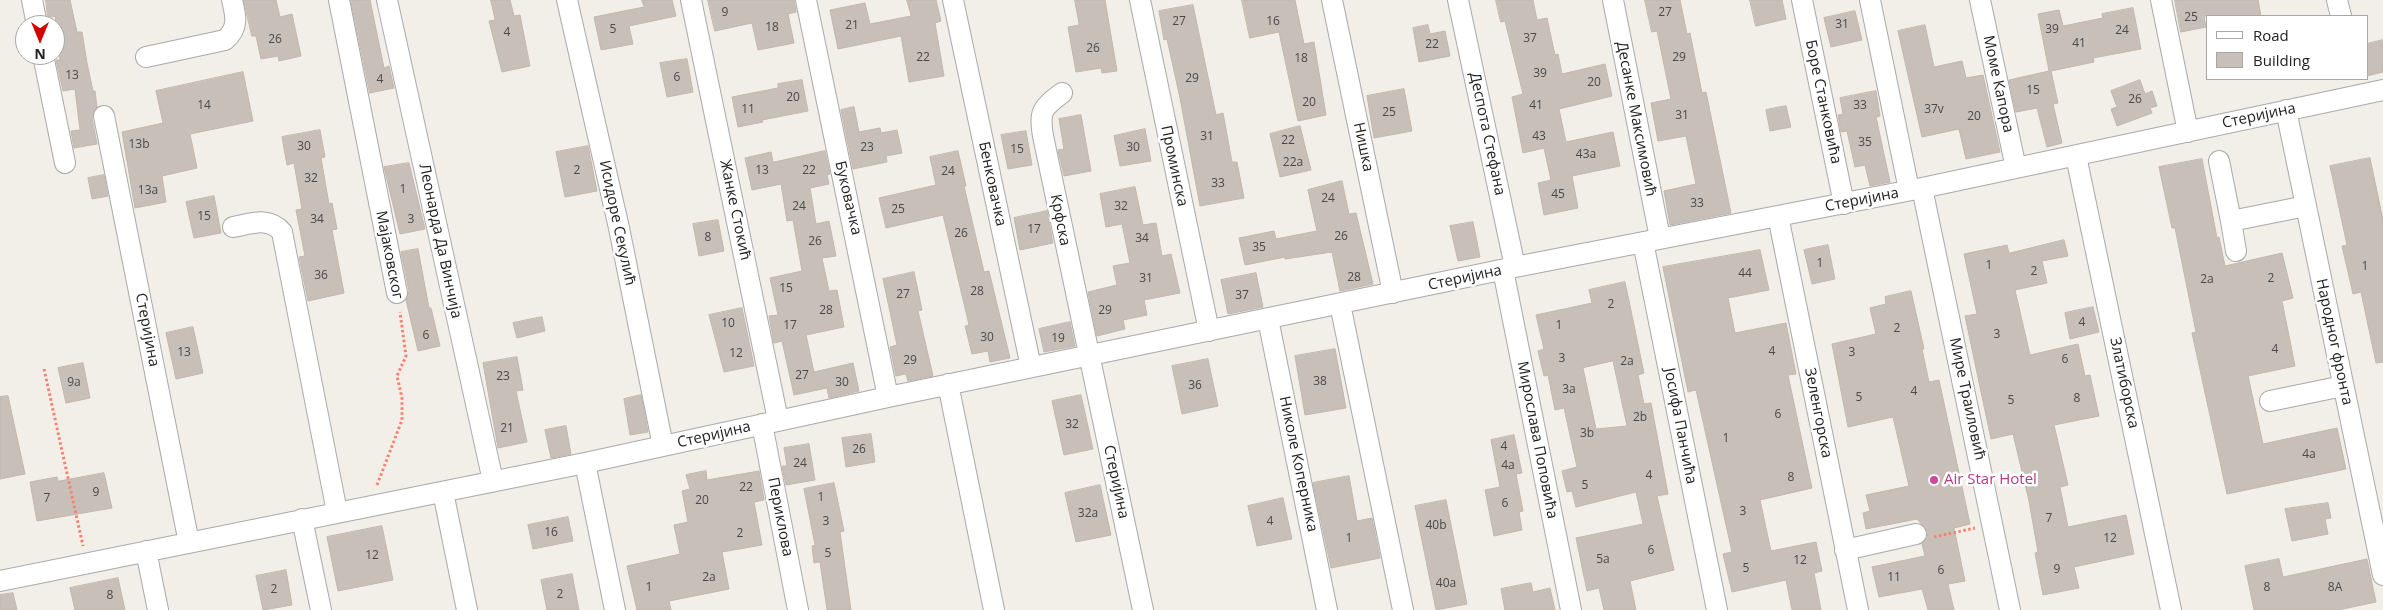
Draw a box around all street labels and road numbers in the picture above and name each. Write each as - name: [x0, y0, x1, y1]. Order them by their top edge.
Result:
- street label: Моме Капора: [1979, 34, 2017, 134]
- street label: Боре Станковића: [1801, 38, 1845, 166]
- street label: Десанке Максимовић: [1612, 40, 1660, 198]
- street label: Деспота Стефана: [1465, 71, 1509, 197]
- street label: Стеријина: [2221, 99, 2297, 133]
- street label: Нишка: [1349, 121, 1377, 173]
- street label: Проминска: [1157, 124, 1191, 208]
- street label: Бенковачка: [974, 140, 1010, 228]
- street label: Жанке Стокић: [716, 158, 754, 262]
- street label: Исидоре Секулић: [595, 159, 639, 287]
- street label: Буковачка: [831, 159, 865, 237]
- street label: Леонарда Да Винчија: [415, 162, 465, 320]
- street label: Стеријина: [1824, 184, 1900, 216]
- street label: Крфска: [1046, 193, 1074, 247]
- street label: Мајаковског: [372, 209, 406, 301]
- street label: Стеријина: [1427, 261, 1503, 295]
- street label: Народног фронта: [2312, 277, 2356, 407]
- street label: Стеријина: [131, 292, 163, 368]
- street label: Мире Траиловић: [1945, 336, 1989, 462]
- street label: Златиборска: [2106, 336, 2142, 430]
- street label: Мирослава Поповића: [1513, 360, 1561, 520]
- street label: Зеленгорска: [1800, 366, 1836, 460]
- street label: Јосифа Панчића: [1660, 367, 1700, 485]
- street label: Николе Коперника: [1275, 394, 1321, 534]
- street label: Стеријина: [676, 418, 752, 452]
- street label: Стеријина: [1099, 444, 1133, 520]
- street label: Периклова: [763, 476, 797, 558]

